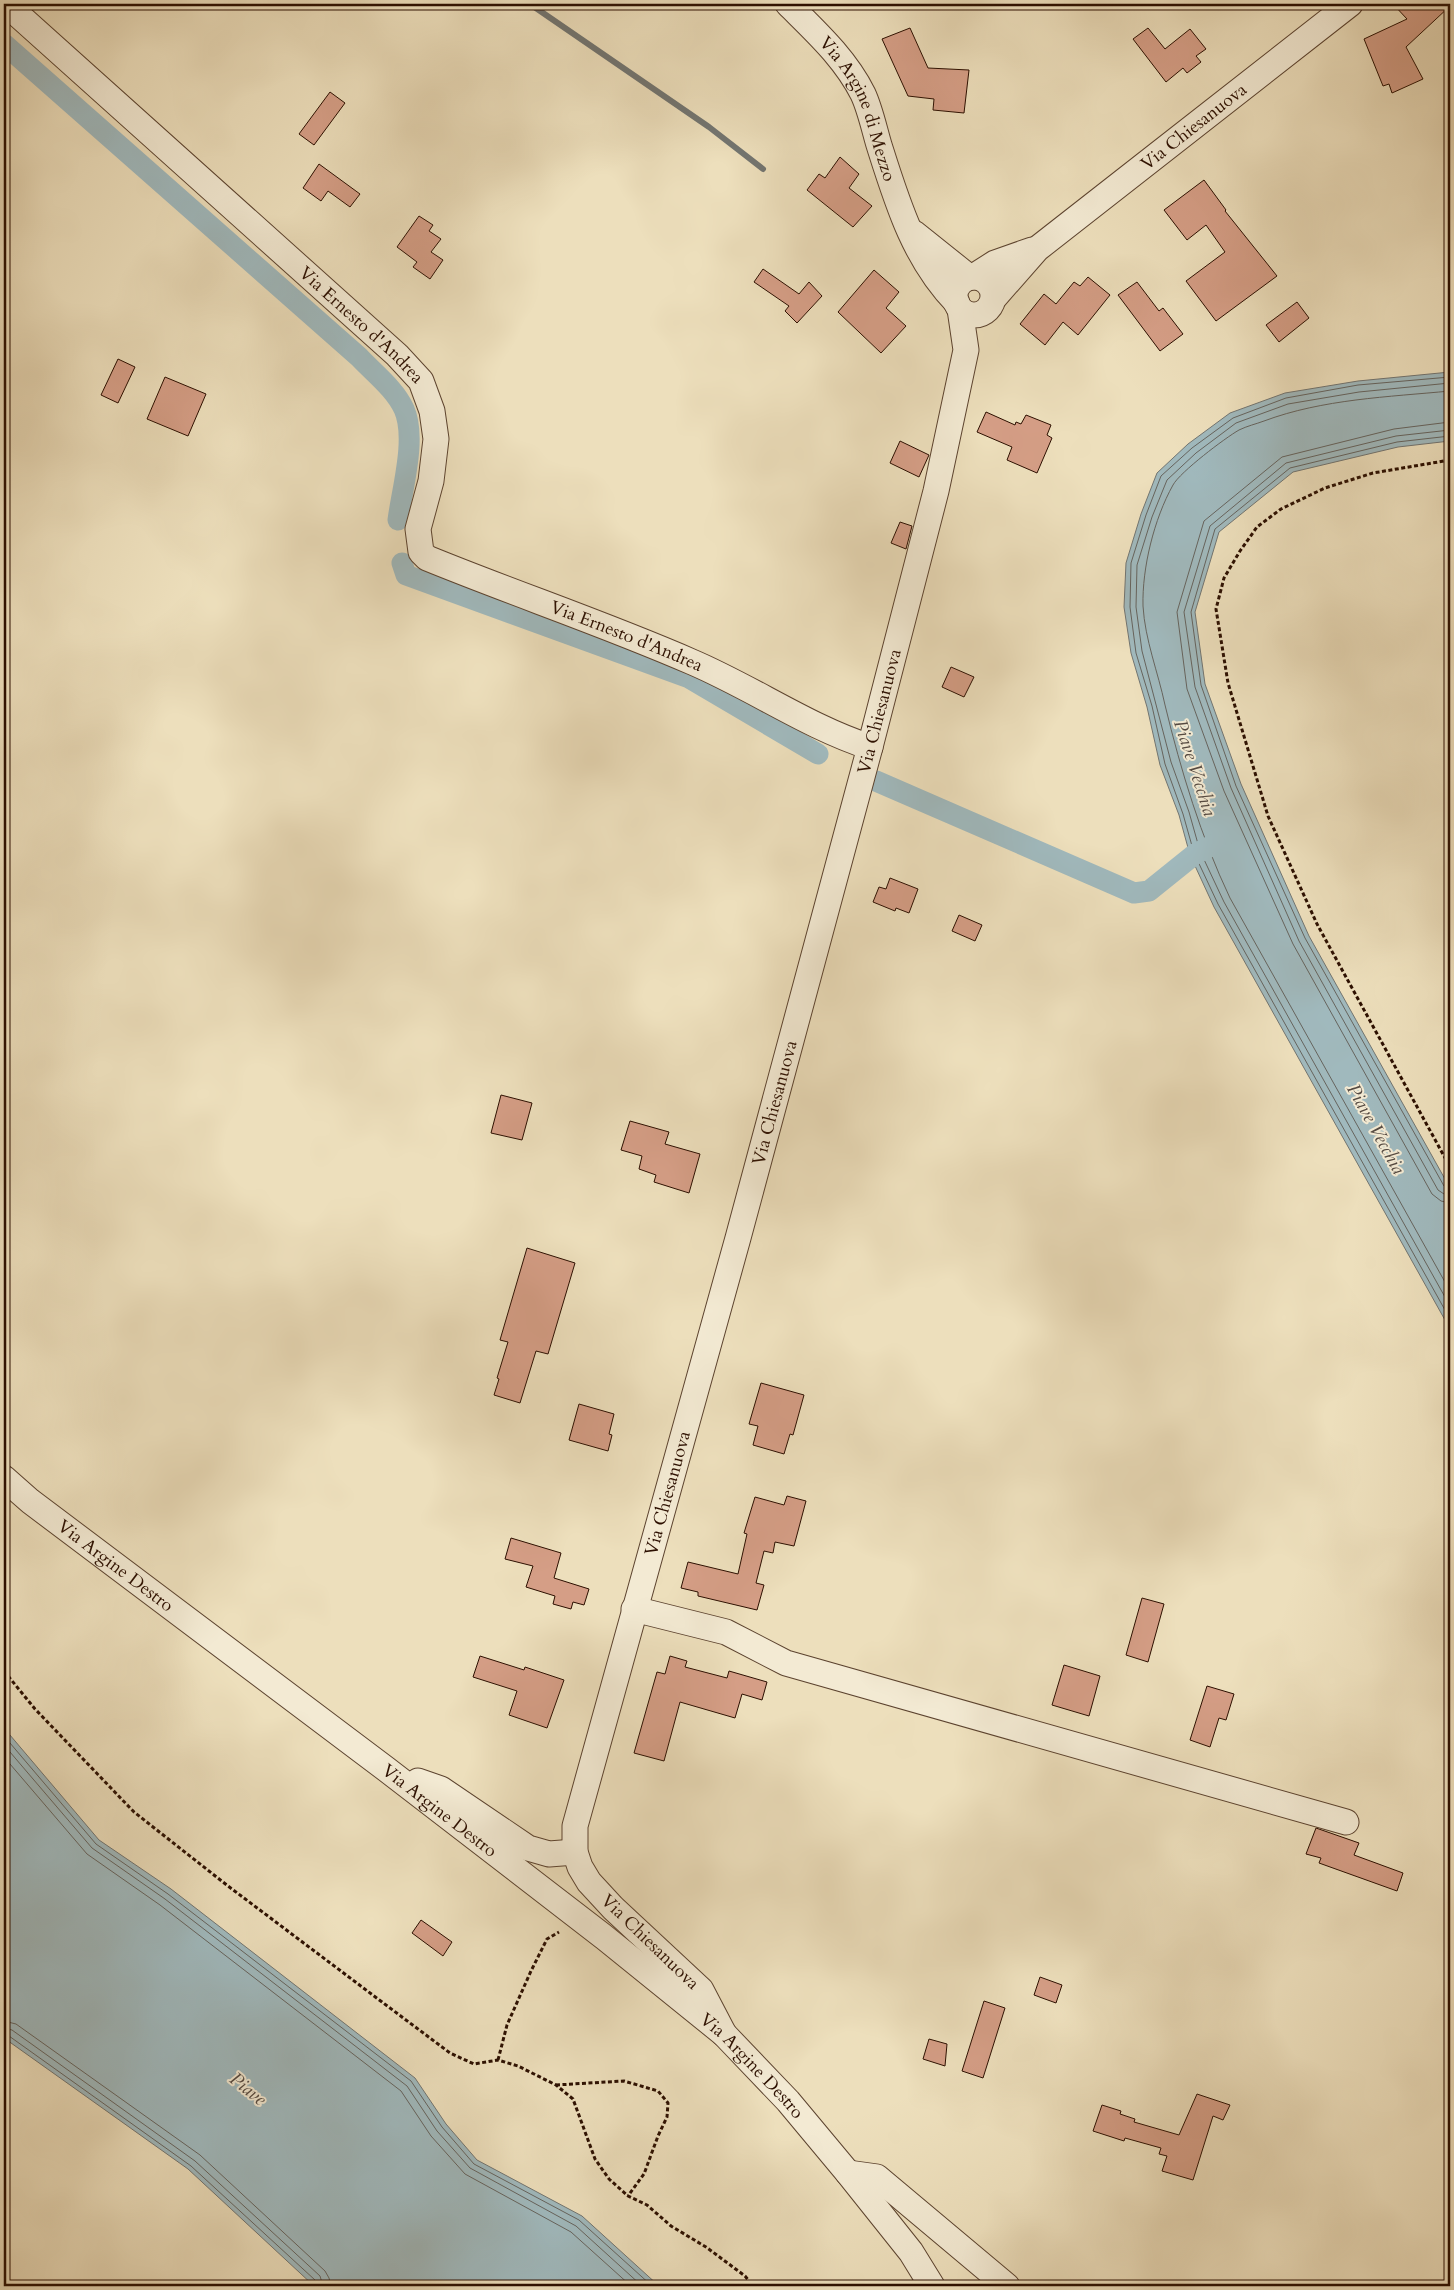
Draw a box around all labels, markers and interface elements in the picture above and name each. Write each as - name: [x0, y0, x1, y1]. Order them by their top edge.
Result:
- street label: Via Argine di Mezzo: [814, 31, 902, 185]
- street label: Via Chiesanuova: [1135, 77, 1252, 176]
- street label: Via Ernesto d'Andrea: [294, 261, 430, 389]
- street label: Via Ernesto d'Andrea: [547, 594, 707, 678]
- street label: Via Chiesanuova: [851, 646, 907, 777]
- water label: Piave Vecchia: [1167, 716, 1223, 820]
- street label: Via Chiesanuova: [746, 1037, 803, 1168]
- water label: Piave Vecchia: [1340, 1079, 1412, 1179]
- street label: Via Chiesanuova: [638, 1428, 697, 1558]
- street label: Via Argine Destro: [52, 1514, 179, 1618]
- street label: Via Argine Destro: [377, 1758, 503, 1863]
- street label: Via Chiesanuova: [595, 1888, 705, 1996]
- street label: Via Argine Destro: [695, 2007, 810, 2124]
- water label: Piave: [224, 2066, 272, 2112]

